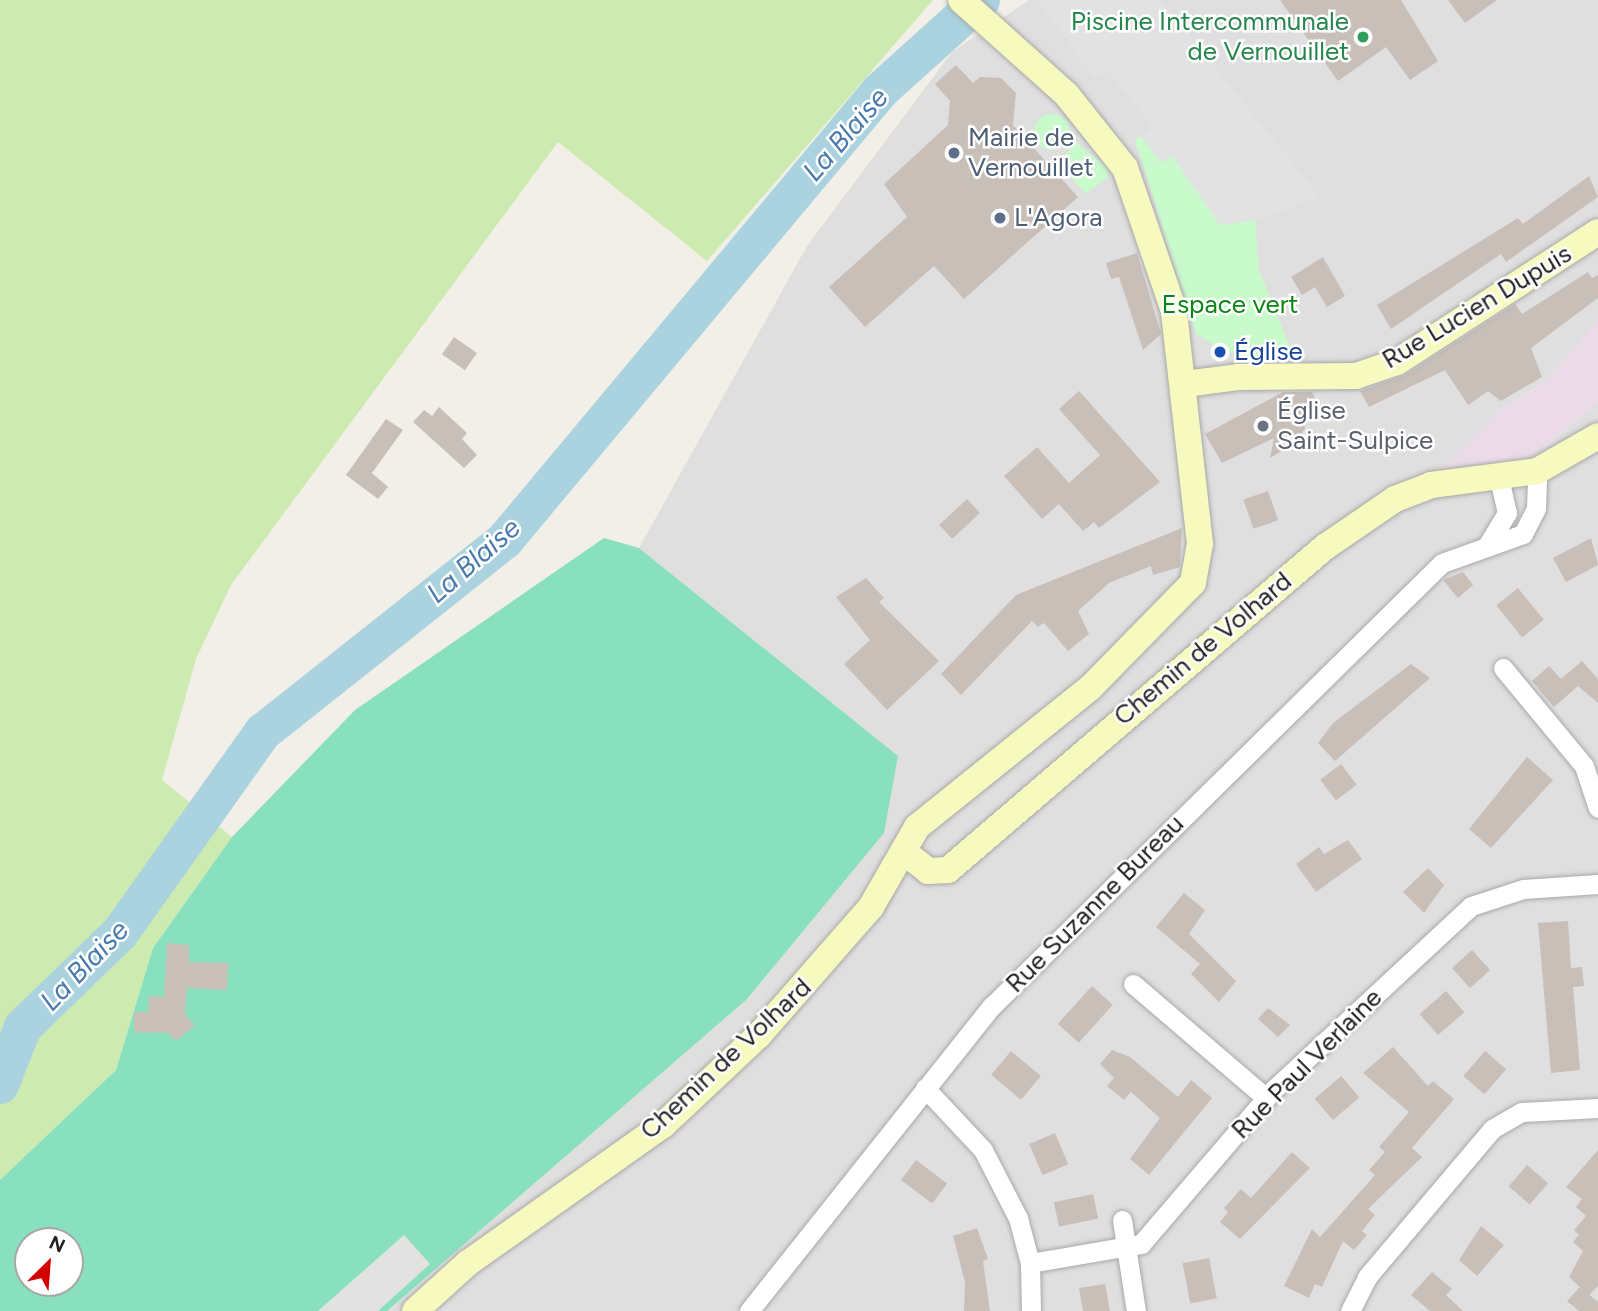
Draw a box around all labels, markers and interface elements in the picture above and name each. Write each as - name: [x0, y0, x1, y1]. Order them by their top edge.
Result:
- place label: Piscine Intercommunale de Vernouillet: [1071, 6, 1349, 68]
- marker: Piscine Intercommunale de Vernouillet: [1355, 29, 1371, 45]
- water label: La Blaise: [795, 80, 895, 188]
- place label: Mairie de Vernouillet: [968, 122, 1094, 184]
- marker: Mairie de Vernouillet: [946, 145, 962, 161]
- place label: L'Agora: [1014, 202, 1103, 234]
- marker: L'Agora: [992, 210, 1008, 226]
- street label: Rue Lucien Dupuis: [1377, 238, 1577, 376]
- park label: Espace vert: [1162, 289, 1298, 321]
- place label: Église: [1234, 336, 1303, 368]
- marker: Église: [1212, 344, 1228, 360]
- place label: Église Saint-Sulpice: [1277, 395, 1433, 457]
- marker: Église Saint-Sulpice: [1255, 418, 1271, 434]
- water label: La Blaise: [419, 510, 527, 610]
- street label: Chemin de Volhard: [1108, 566, 1298, 732]
- street label: Rue Suzanne Bureau: [1000, 809, 1190, 999]
- water label: La Blaise: [33, 913, 135, 1017]
- street label: Chemin de Volhard: [634, 972, 818, 1146]
- street label: Rue Paul Verlaine: [1225, 982, 1389, 1146]
- north arrow: [14, 1227, 84, 1297]
- text: N: [46, 1231, 69, 1258]

